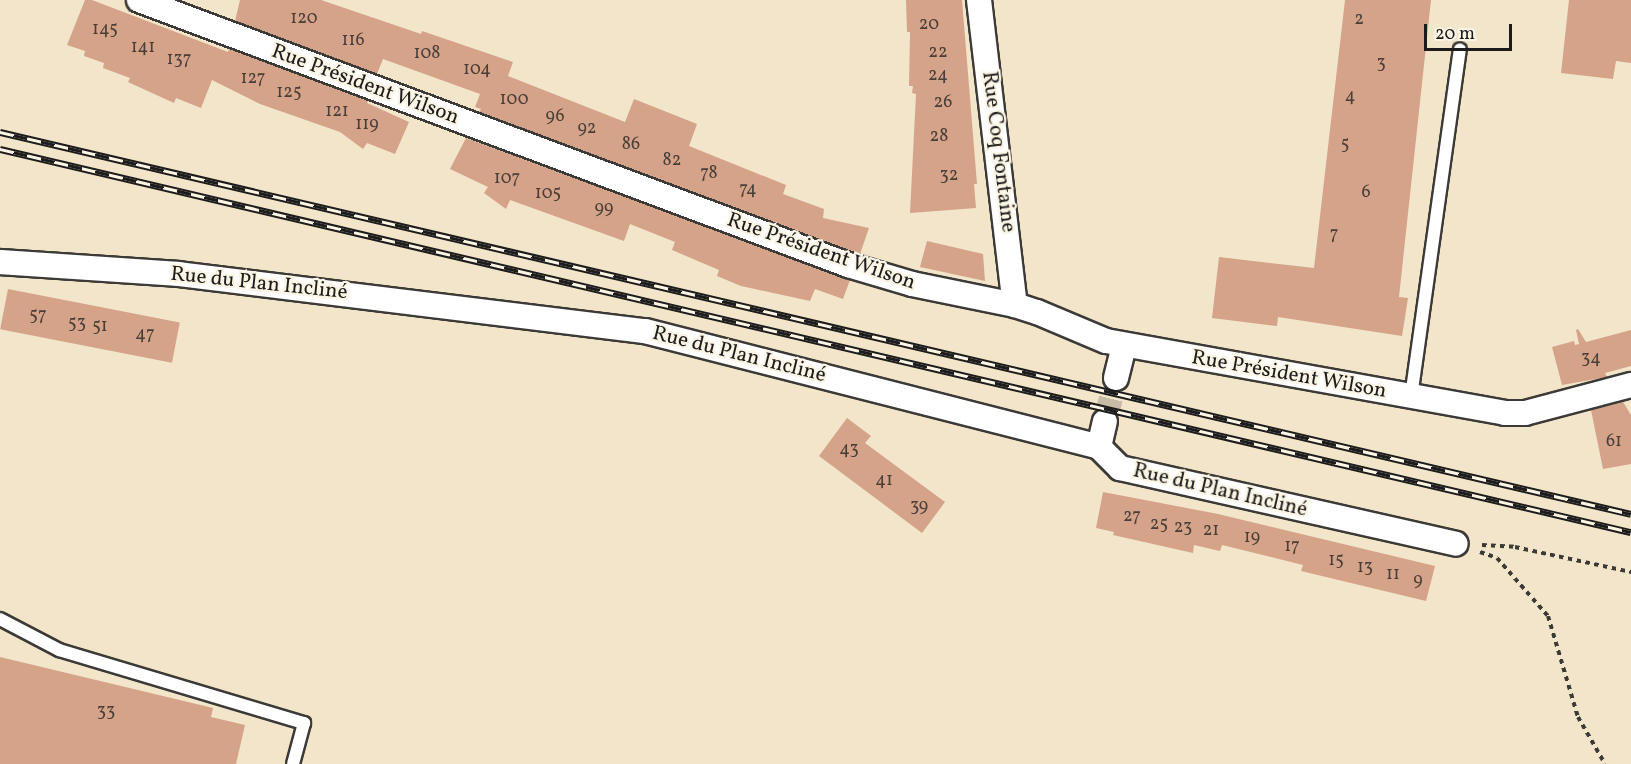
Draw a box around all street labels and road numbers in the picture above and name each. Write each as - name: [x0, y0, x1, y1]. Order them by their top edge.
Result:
- street label: Rue Président Wilson: [268, 39, 462, 131]
- street label: Rue Coq Fontaine: [976, 70, 1020, 234]
- street label: Rue Président Wilson: [723, 208, 919, 296]
- street label: Rue du Plan Incliné: [169, 262, 349, 306]
- street label: Rue du Plan Incliné: [650, 321, 828, 389]
- street label: Rue Président Wilson: [1189, 345, 1389, 405]
- street label: Rue du Plan Incliné: [1131, 459, 1309, 523]

